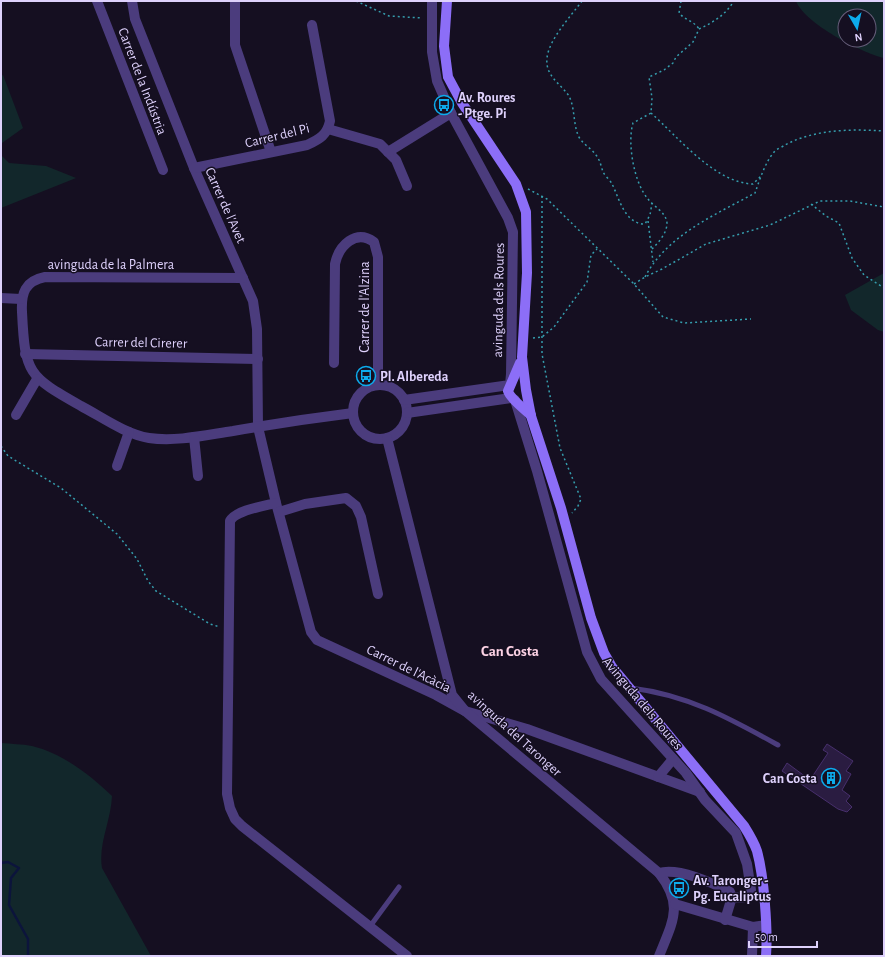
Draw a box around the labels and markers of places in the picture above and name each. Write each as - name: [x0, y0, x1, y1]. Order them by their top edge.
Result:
- place label: Av. Roures - Ptge. Pi: [458, 91, 515, 121]
- bus stop icon: Av. Roures - Ptge. Pi: [433, 94, 455, 116]
- bus stop icon: Pl. Albereda: [355, 365, 377, 387]
- place label: Pl. Albereda: [380, 370, 449, 384]
- building icon: Can Costa: [820, 767, 842, 789]
- place label: Can Costa: [763, 772, 817, 786]
- place label: Av. Taronger - Pg. Eucaliptus: [693, 874, 771, 904]
- bus stop icon: Av. Taronger - Pg. Eucaliptus: [668, 877, 690, 899]

